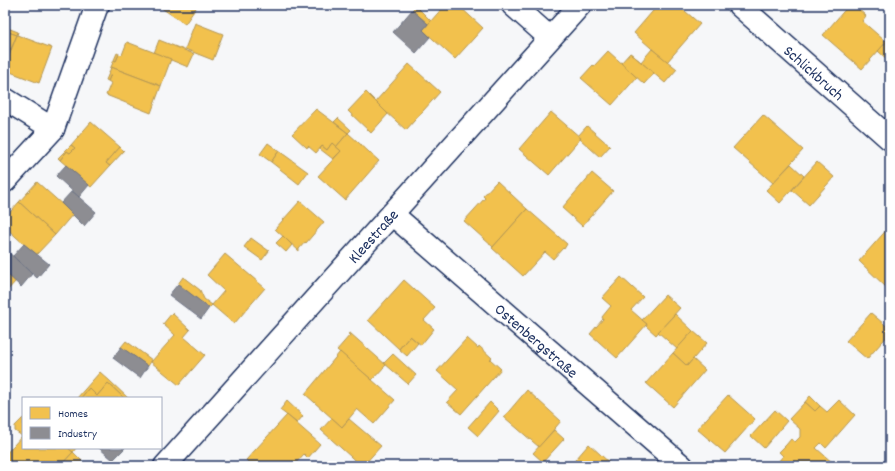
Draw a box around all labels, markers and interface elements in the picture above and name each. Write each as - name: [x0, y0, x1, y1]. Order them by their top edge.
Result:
- street label: Schlickbruch: [778, 41, 848, 107]
- street label: Kleestraße: [344, 205, 405, 270]
- street label: Ostenbergstraße: [488, 299, 582, 385]
- legend: [22, 397, 162, 449]
- text: Homes: [58, 406, 88, 423]
- text: Industry: [58, 426, 98, 443]

